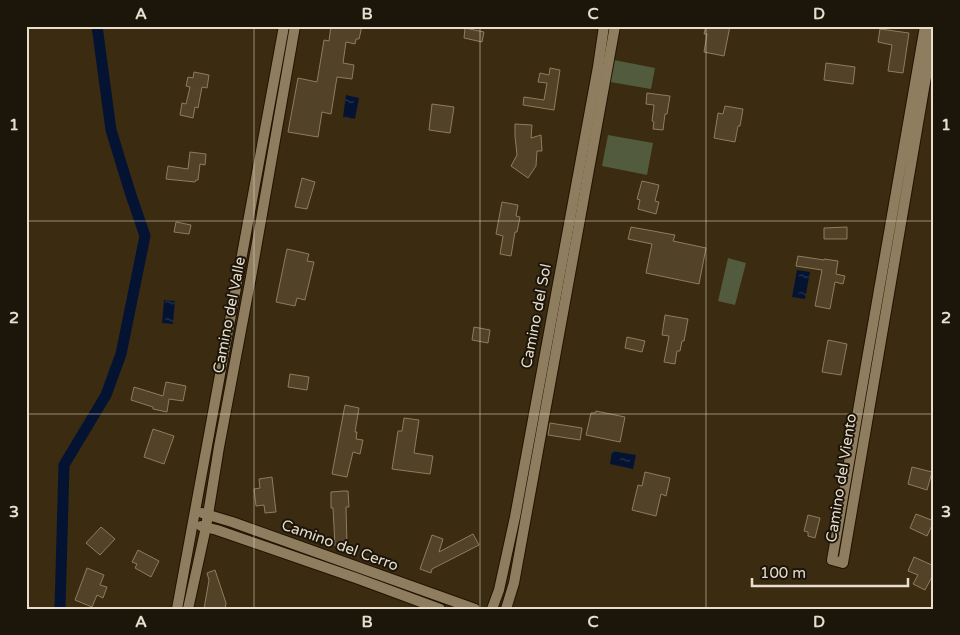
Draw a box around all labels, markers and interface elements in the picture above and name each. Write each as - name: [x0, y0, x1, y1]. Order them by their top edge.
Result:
- text: A: [135, 4, 147, 24]
- text: B: [361, 4, 373, 24]
- text: C: [587, 4, 599, 24]
- text: D: [813, 4, 825, 24]
- text: 1: [9, 115, 19, 135]
- text: 1: [941, 115, 951, 135]
- street label: Camino del Valle: [209, 255, 249, 375]
- street label: Camino del Sol: [517, 262, 555, 370]
- text: 2: [9, 308, 19, 328]
- text: 2: [941, 308, 951, 328]
- street label: Camino del Viento: [822, 412, 860, 544]
- text: 3: [9, 502, 19, 522]
- text: 3: [941, 502, 951, 522]
- street label: Camino del Cerro: [279, 515, 401, 575]
- scale bar: [752, 555, 909, 587]
- text: 100 m: [760, 564, 806, 582]
- text: A: [135, 612, 147, 632]
- text: B: [361, 612, 373, 632]
- text: C: [587, 612, 599, 632]
- text: D: [813, 612, 825, 632]

